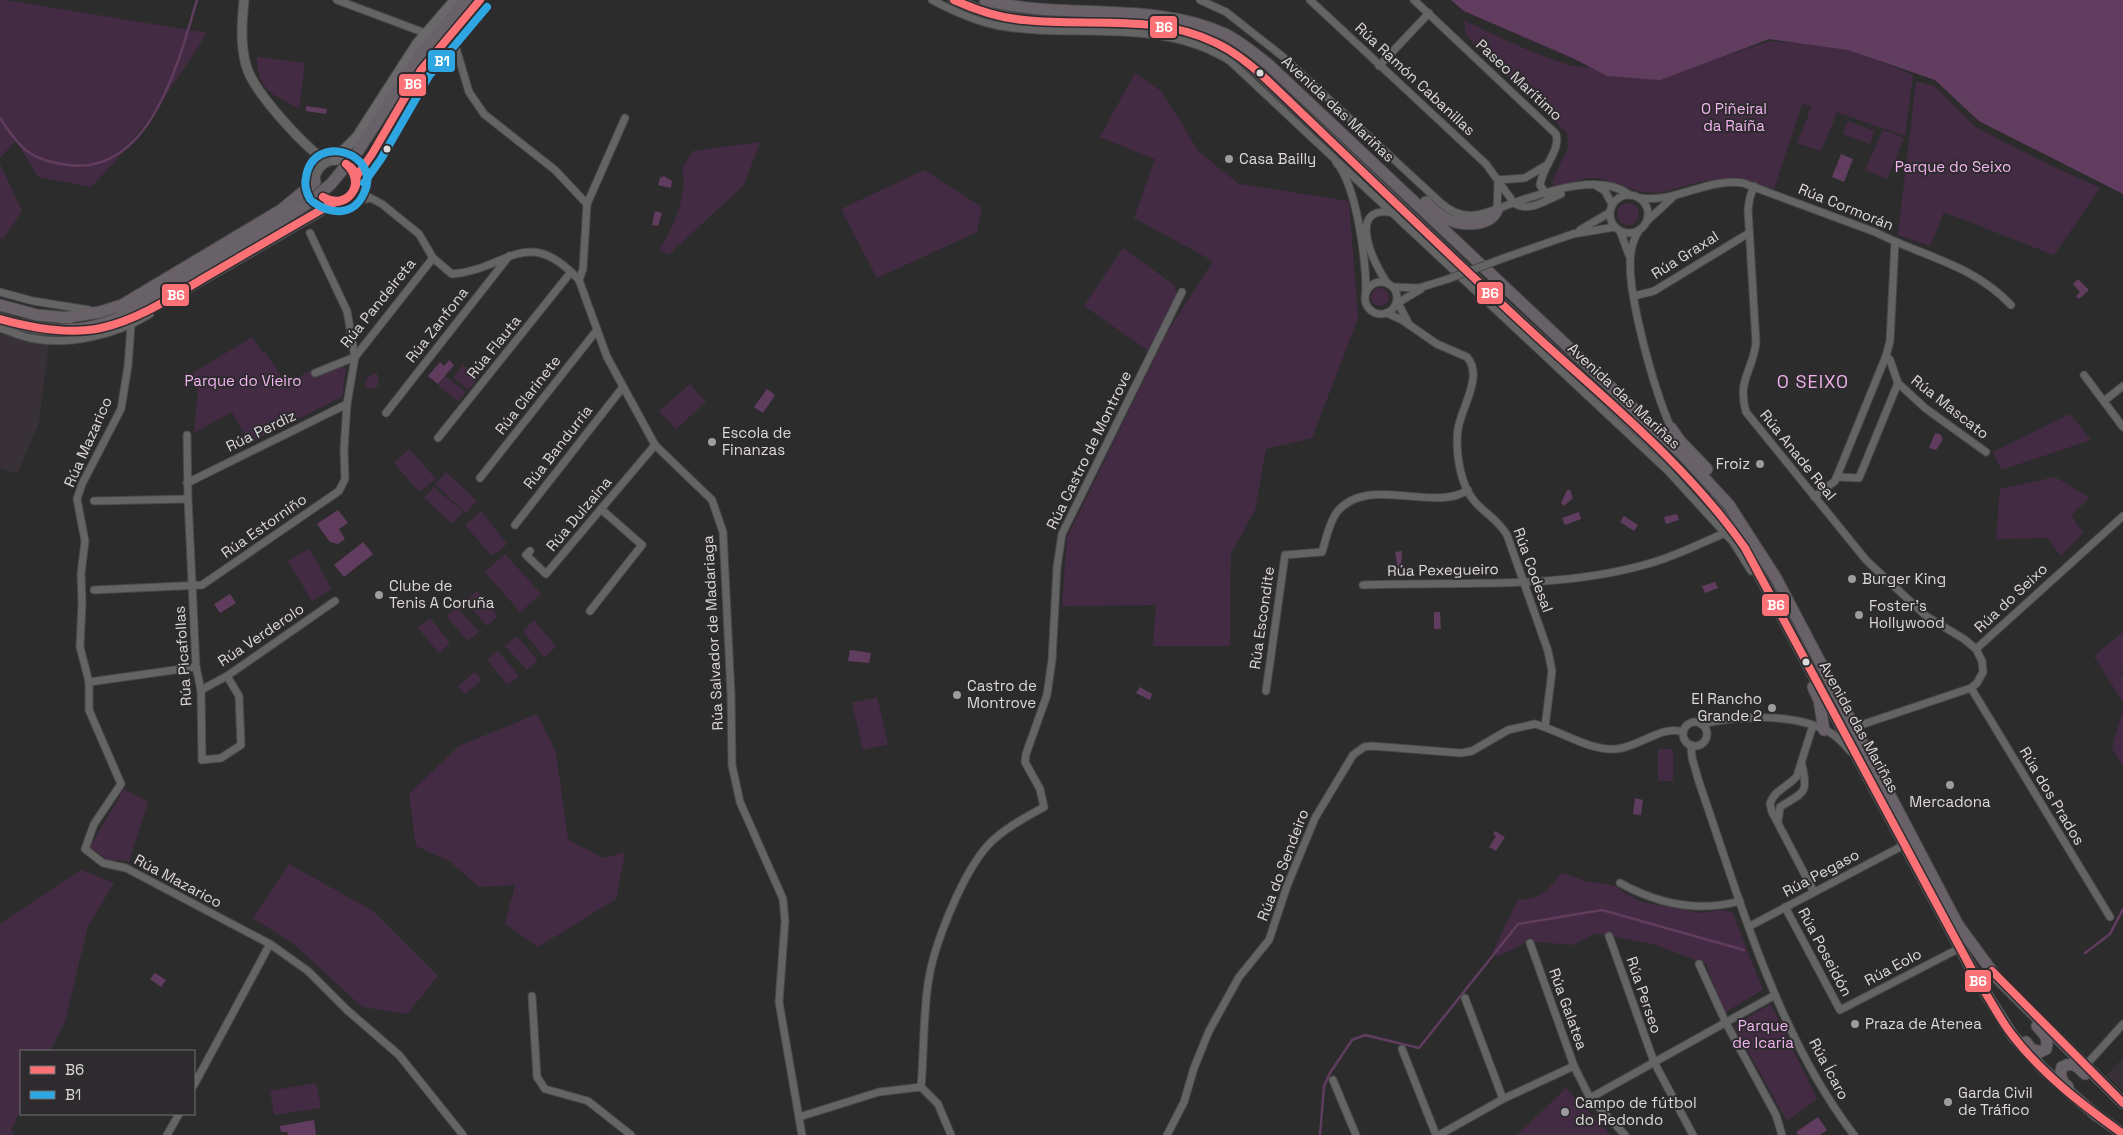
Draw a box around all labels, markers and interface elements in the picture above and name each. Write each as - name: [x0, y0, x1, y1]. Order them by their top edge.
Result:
- line badge: B6: [1149, 15, 1178, 39]
- text: B6: [1155, 18, 1173, 36]
- street label: Rúa Ramón Cabanillas: [1351, 18, 1480, 139]
- street label: Paseo Marítimo: [1472, 35, 1566, 124]
- line badge: B1: [427, 49, 456, 73]
- street label: Avenida das Mariñas: [1278, 51, 1399, 166]
- text: B1: [434, 52, 450, 70]
- unlabelled marker: [1255, 68, 1265, 78]
- line badge: B6: [398, 73, 427, 97]
- text: B6: [404, 75, 422, 93]
- park label: O Piñeiral da Raíña: [1701, 99, 1767, 135]
- unlabelled marker: [382, 144, 392, 154]
- place label: Casa Bailly: [1239, 149, 1316, 168]
- marker: Casa Bailly: [1223, 153, 1235, 165]
- park label: Parque do Seixo: [1895, 157, 2011, 176]
- street label: Rúa Cormorán: [1796, 179, 1897, 234]
- street label: Rúa Graxal: [1647, 226, 1722, 283]
- street label: Rúa Pandeireta: [336, 254, 420, 351]
- line badge: B6: [1476, 281, 1504, 305]
- line badge: B6: [161, 283, 190, 307]
- street label: Rúa Zanfona: [401, 283, 472, 366]
- text: B6: [1481, 284, 1499, 302]
- text: B6: [167, 286, 185, 304]
- street label: Rúa Flauta: [462, 311, 525, 382]
- street label: Avenida das Mariñas: [1564, 338, 1685, 453]
- street label: Rúa Clarinete: [491, 351, 565, 438]
- street label: Rúa Castro de Montrove: [1042, 367, 1135, 532]
- district label: O SEIXO: [1777, 370, 1849, 393]
- street label: Rúa Mascato: [1908, 370, 1993, 443]
- park label: Parque do Vieiro: [184, 371, 302, 390]
- street label: Rúa Mazarico: [59, 394, 116, 490]
- street label: Rúa Bandurria: [519, 401, 597, 492]
- street label: Rúa Perdiz: [223, 406, 299, 456]
- street label: Rúa Anade Real: [1756, 406, 1841, 504]
- place label: Escola de Finanzas: [722, 423, 791, 459]
- marker: Escola de Finanzas: [706, 436, 718, 448]
- place label: Froiz: [1716, 454, 1750, 473]
- marker: Froiz: [1754, 458, 1766, 470]
- street label: Rúa Dulzaina: [542, 472, 616, 555]
- street label: Rúa Estorniño: [217, 489, 310, 562]
- street label: Rúa Codesal: [1509, 525, 1558, 615]
- street label: Rúa Salvador de Madariaga: [698, 535, 727, 731]
- street label: Rúa Pexegueiro: [1387, 559, 1499, 580]
- street label: Rúa do Seixo: [1970, 559, 2051, 636]
- street label: Rúa Escondite: [1245, 565, 1278, 671]
- place label: Burger King: [1862, 569, 1946, 588]
- marker: Burger King: [1846, 573, 1858, 585]
- place label: Clube de Tenis A Coruña: [389, 576, 495, 612]
- marker: Clube de Tenis A Coruña: [373, 589, 385, 601]
- line badge: B6: [1761, 593, 1790, 617]
- text: B6: [1767, 596, 1785, 614]
- place label: Foster's Hollywood: [1869, 596, 1945, 632]
- street label: Rúa Verderolo: [214, 599, 308, 670]
- street label: Rúa Picafollas: [170, 605, 195, 707]
- marker: Foster's Hollywood: [1853, 609, 1865, 621]
- unlabelled marker: [1801, 657, 1811, 667]
- street label: Avenida das Mariñas: [1815, 658, 1904, 796]
- place label: Castro de Montrove: [967, 676, 1037, 712]
- marker: Castro de Montrove: [951, 689, 963, 701]
- place label: El Rancho Grande 2: [1691, 689, 1762, 725]
- marker: El Rancho Grande 2: [1766, 702, 1778, 714]
- street label: Rúa dos Prados: [2016, 743, 2089, 848]
- marker: Mercadona: [1944, 779, 1956, 791]
- place label: Mercadona: [1909, 792, 1991, 811]
- street label: Rúa do Sendeiro: [1253, 806, 1313, 923]
- street label: Rúa Pegaso: [1779, 844, 1862, 901]
- street label: Rúa Mazarico: [131, 849, 225, 912]
- street label: Rúa Poseidón: [1794, 904, 1857, 999]
- street label: Rúa Eolo: [1861, 944, 1925, 989]
- street label: Rúa Perseo: [1622, 954, 1667, 1036]
- street label: Rúa Galatea: [1545, 965, 1592, 1053]
- line badge: B6: [1964, 969, 1992, 993]
- text: B6: [1969, 972, 1987, 990]
- place label: Praza de Atenea: [1865, 1014, 1982, 1033]
- park label: Parque de Icaria: [1732, 1016, 1794, 1052]
- marker: Praza de Atenea: [1849, 1018, 1861, 1030]
- street label: Rúa Ícaro: [1805, 1035, 1854, 1103]
- legend: [20, 1050, 195, 1115]
- text: B6: [65, 1060, 84, 1079]
- place label: Garda Civil de Tráfico: [1958, 1083, 2033, 1119]
- text: B1: [65, 1085, 81, 1104]
- place label: Campo de fútbol do Redondo: [1575, 1093, 1697, 1129]
- marker: Garda Civil de Tráfico: [1942, 1096, 1954, 1108]
- marker: Campo de fútbol do Redondo: [1559, 1106, 1571, 1118]

